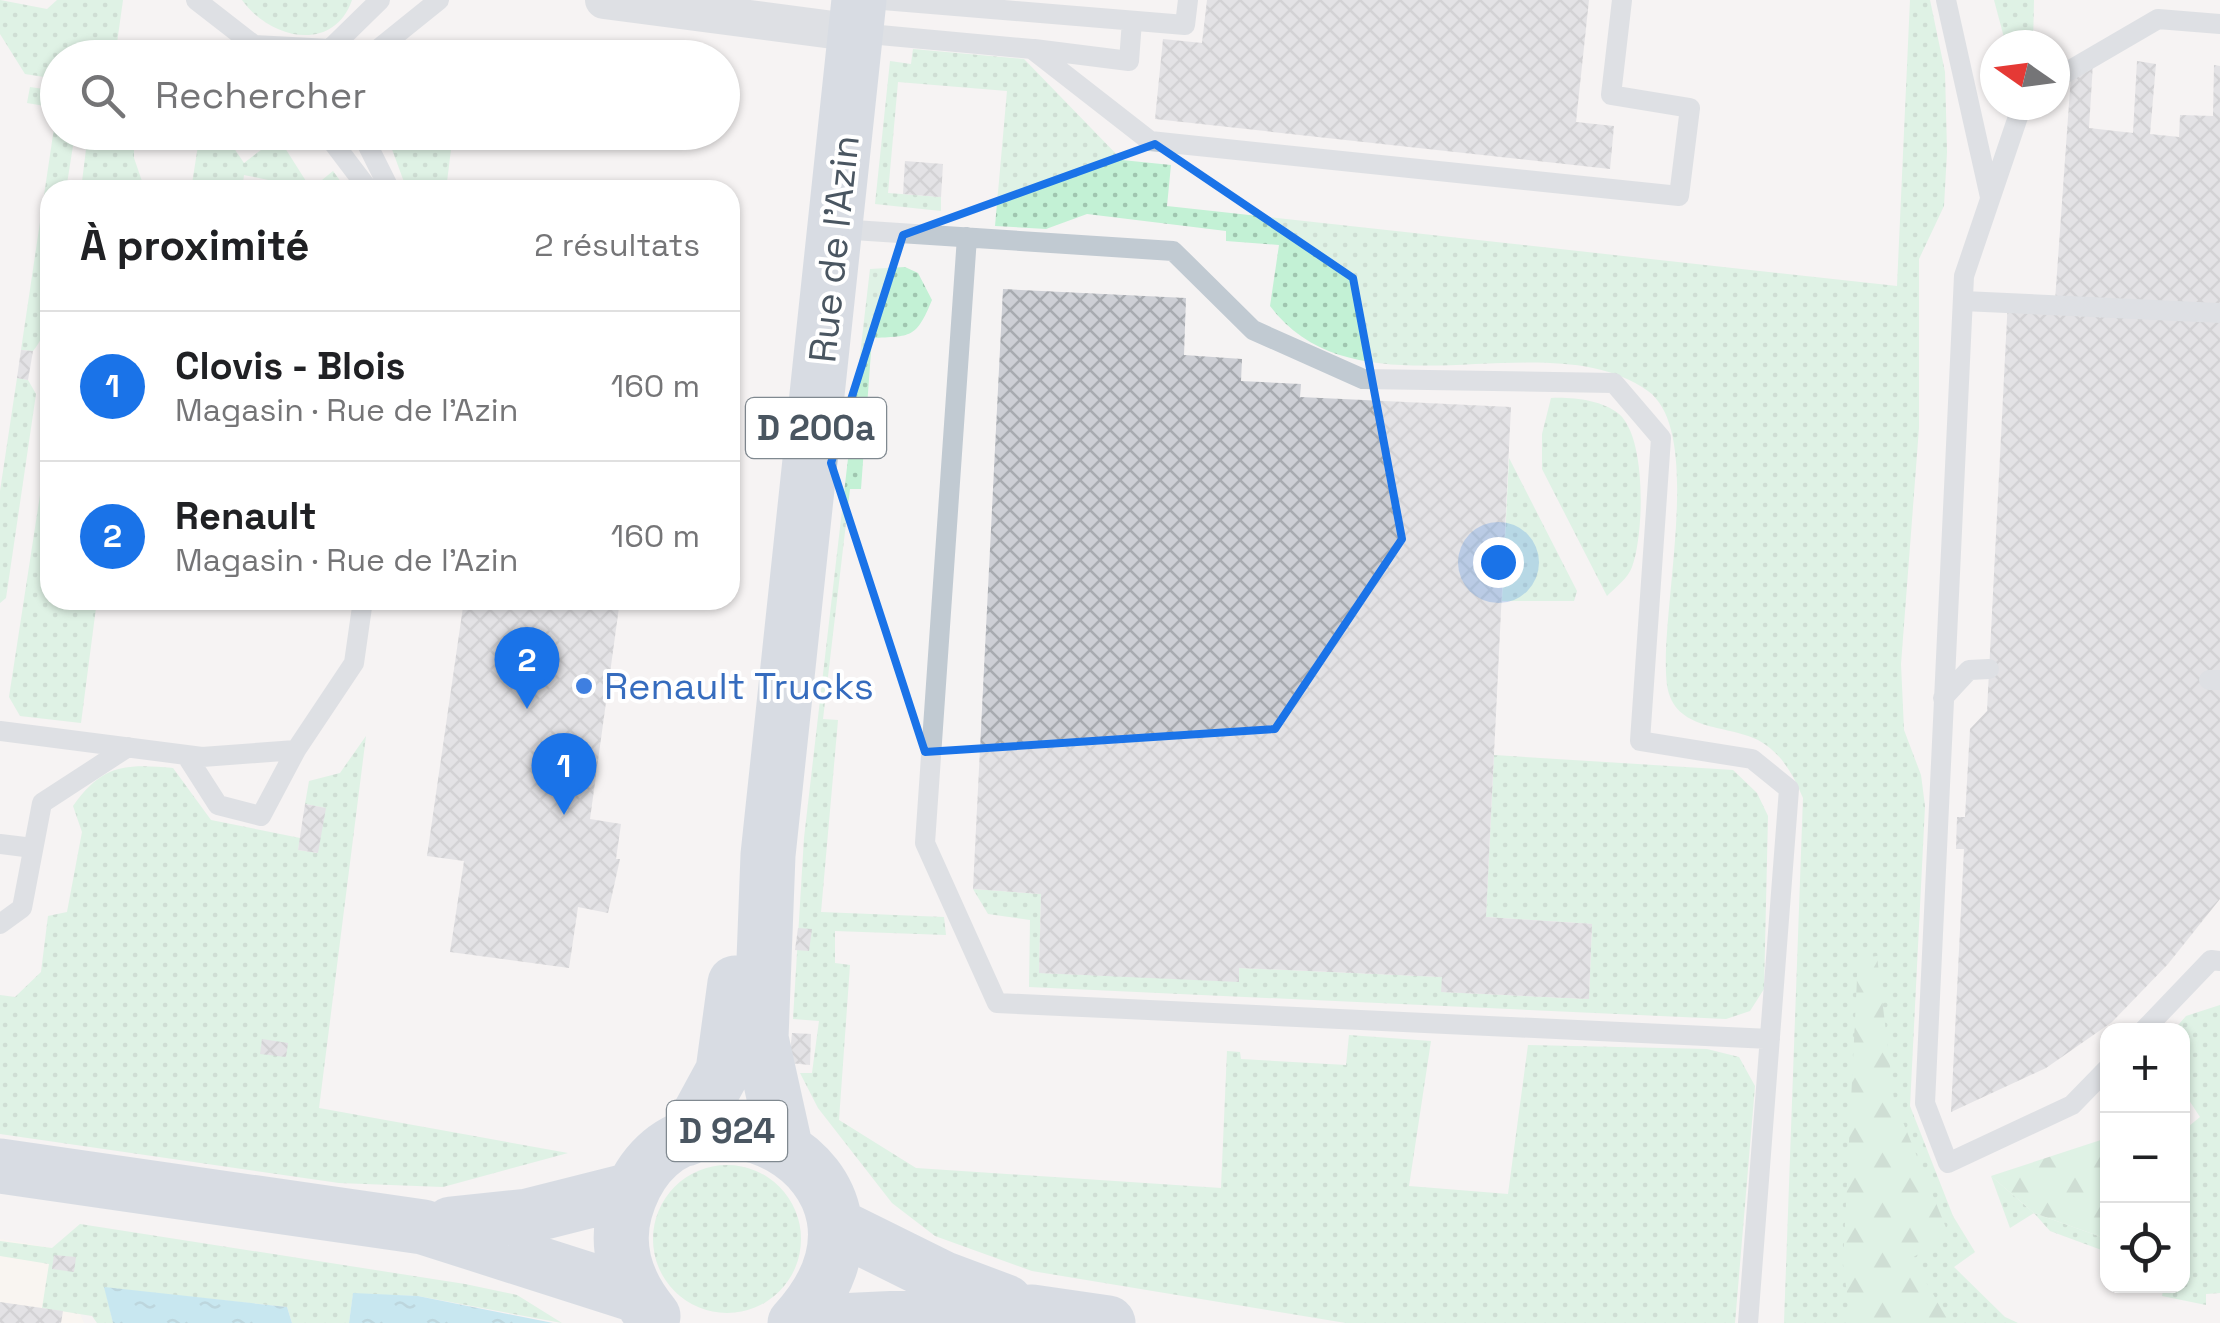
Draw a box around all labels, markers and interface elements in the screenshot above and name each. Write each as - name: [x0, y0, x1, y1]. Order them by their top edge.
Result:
- north arrow: [1980, 30, 2070, 120]
- search box: [40, 40, 740, 150]
- icon: search: [75, 68, 130, 123]
- text: Rechercher: [155, 71, 366, 119]
- street label: Rue de l'Azin: [798, 133, 870, 365]
- text: À proximité: [80, 219, 310, 272]
- text: 2 résultats: [534, 225, 700, 265]
- text: Clovis - Blois: [175, 342, 406, 390]
- text: 1: [105, 366, 120, 406]
- text: 160 m: [611, 366, 700, 406]
- text: Magasin · Rue de l'Azin: [175, 390, 518, 430]
- road number: D 200a: [746, 398, 886, 458]
- text: Renault: [175, 492, 317, 540]
- text: 2: [103, 516, 122, 556]
- text: 160 m: [611, 516, 700, 556]
- your location: [1473, 537, 1524, 588]
- text: Magasin · Rue de l'Azin: [175, 540, 518, 580]
- pin: 2: [494, 626, 560, 709]
- place label: Renault Trucks: [604, 662, 874, 710]
- marker: Renault Trucks: [573, 675, 595, 697]
- pin: 1: [532, 732, 596, 815]
- map controls: [2100, 1023, 2190, 1293]
- button: +: [2100, 1023, 2190, 1113]
- road number: D 924: [667, 1101, 787, 1161]
- button: −: [2100, 1113, 2190, 1203]
- button: locate: [2100, 1203, 2190, 1293]

